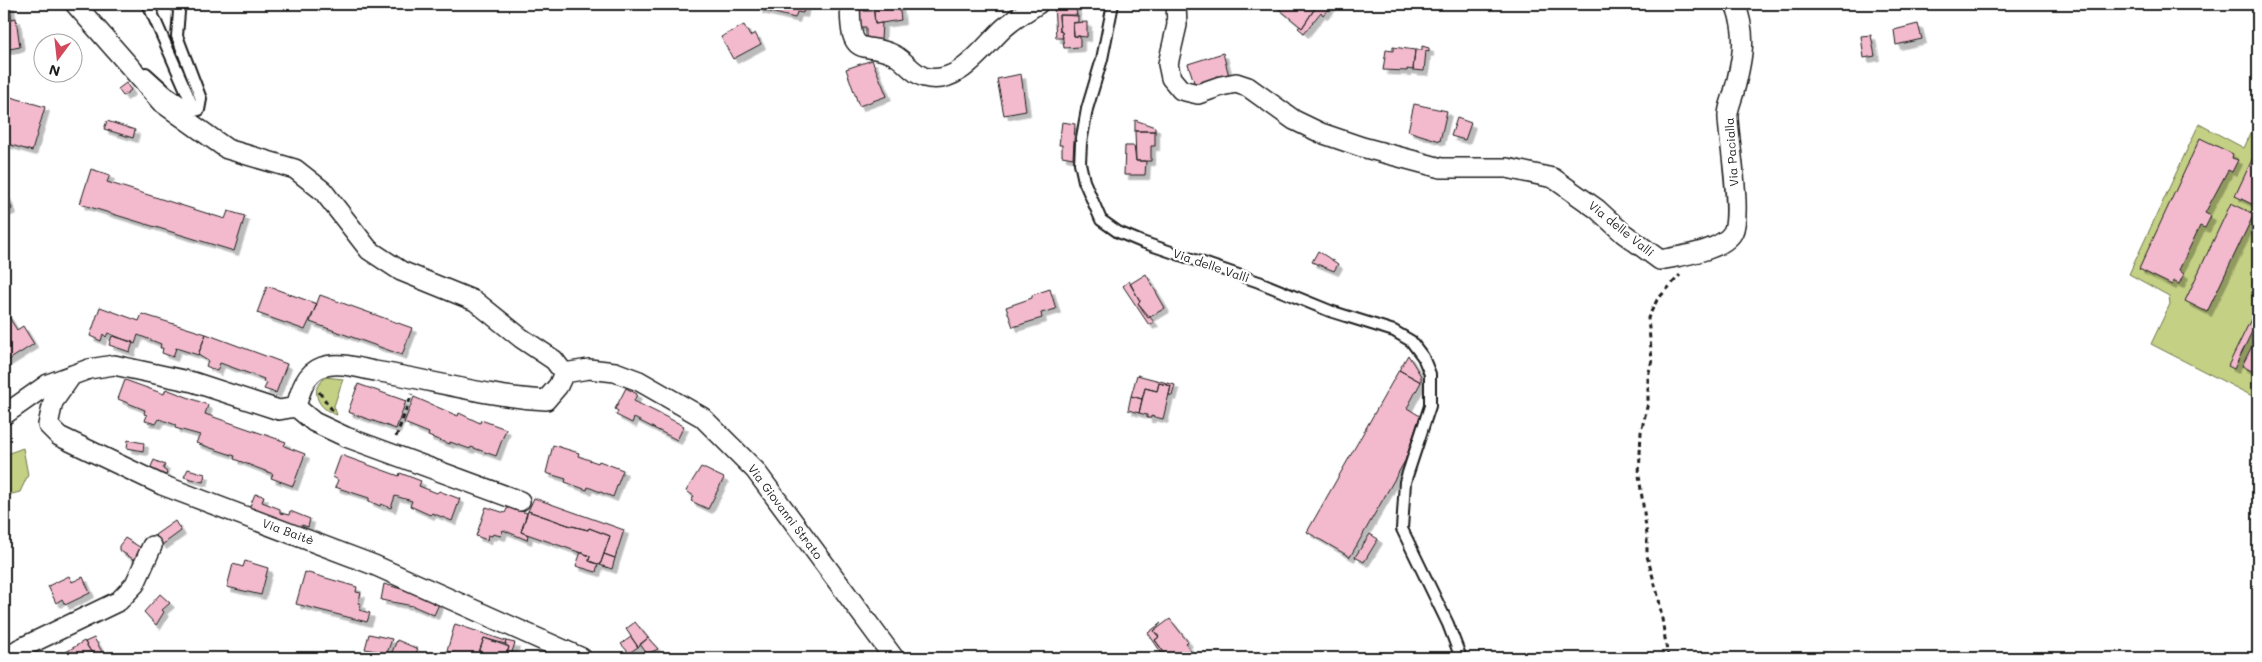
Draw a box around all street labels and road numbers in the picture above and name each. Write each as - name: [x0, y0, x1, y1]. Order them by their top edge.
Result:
- street label: Via Pacialla: [1721, 117, 1741, 187]
- street label: Via delle Valli: [1586, 197, 1658, 260]
- street label: Via delle Valli: [1171, 244, 1252, 286]
- street label: Via Giovanni Strato: [745, 461, 827, 562]
- street label: Via Baitè: [260, 514, 316, 548]

